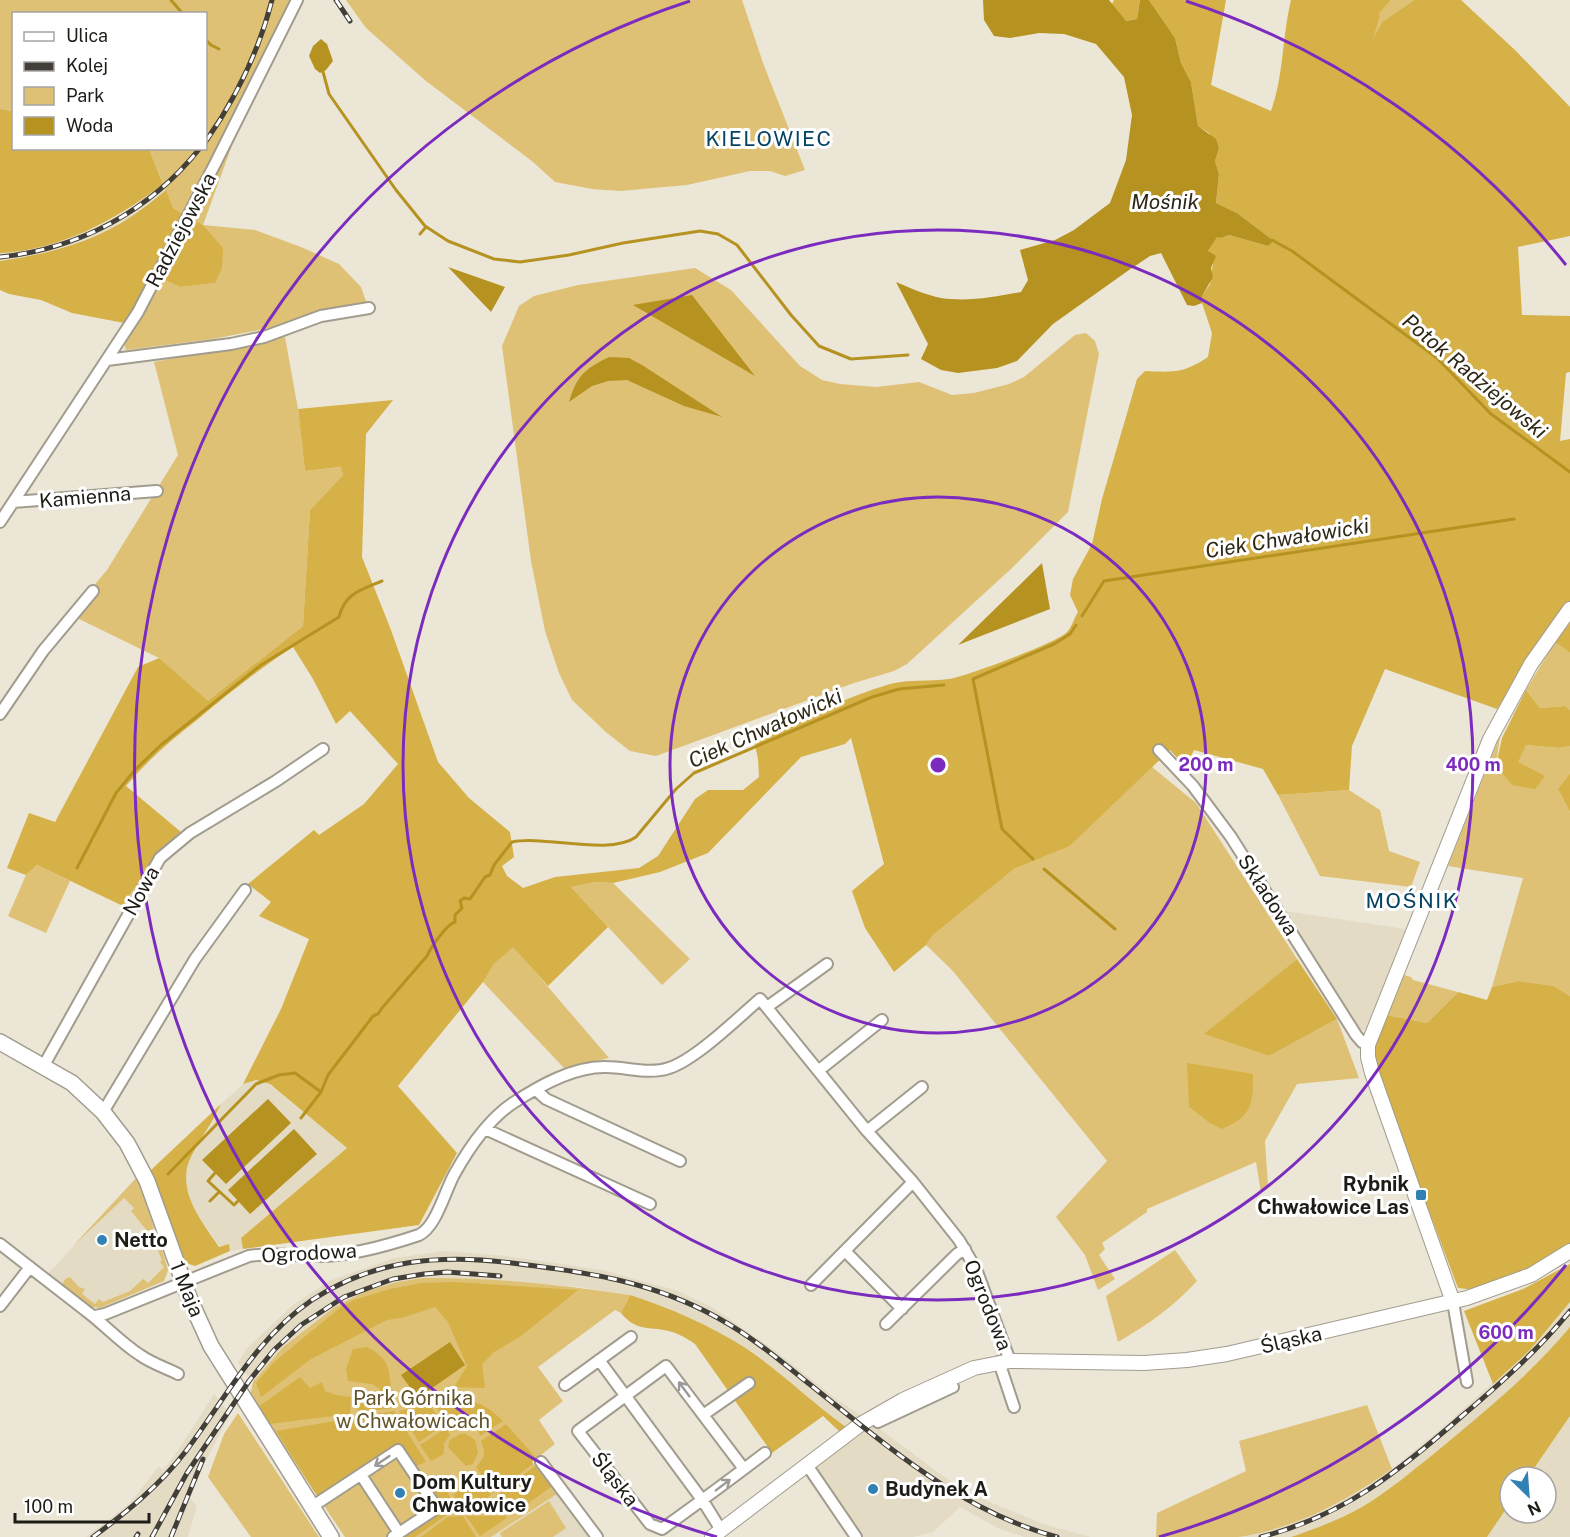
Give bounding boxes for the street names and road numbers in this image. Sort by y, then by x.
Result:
street label: Radziejowska [141,169,221,291]
street label: Kamienna [38,481,132,513]
street label: Składowa [1233,850,1303,940]
street label: Nowa [118,862,164,920]
street label: Ogrodowa [261,1239,357,1267]
street label: Ogrodowa [959,1256,1017,1354]
street label: 1 Maja [165,1258,209,1320]
street label: Śląska [1258,1320,1324,1359]
street label: Śląska [586,1446,644,1511]

